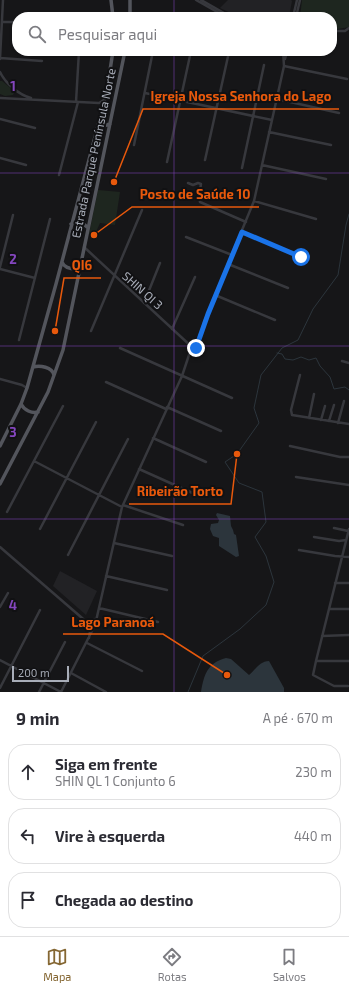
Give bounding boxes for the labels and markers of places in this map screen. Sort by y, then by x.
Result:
callout: Igreja Nossa Senhora do Lago [143,84,339,109]
callout: Posto de Saúde 10 [132,182,259,207]
callout: QI6 [64,253,101,278]
callout: Ribeirão Torto [129,479,231,504]
callout: Lago Paranoá [63,609,163,634]

